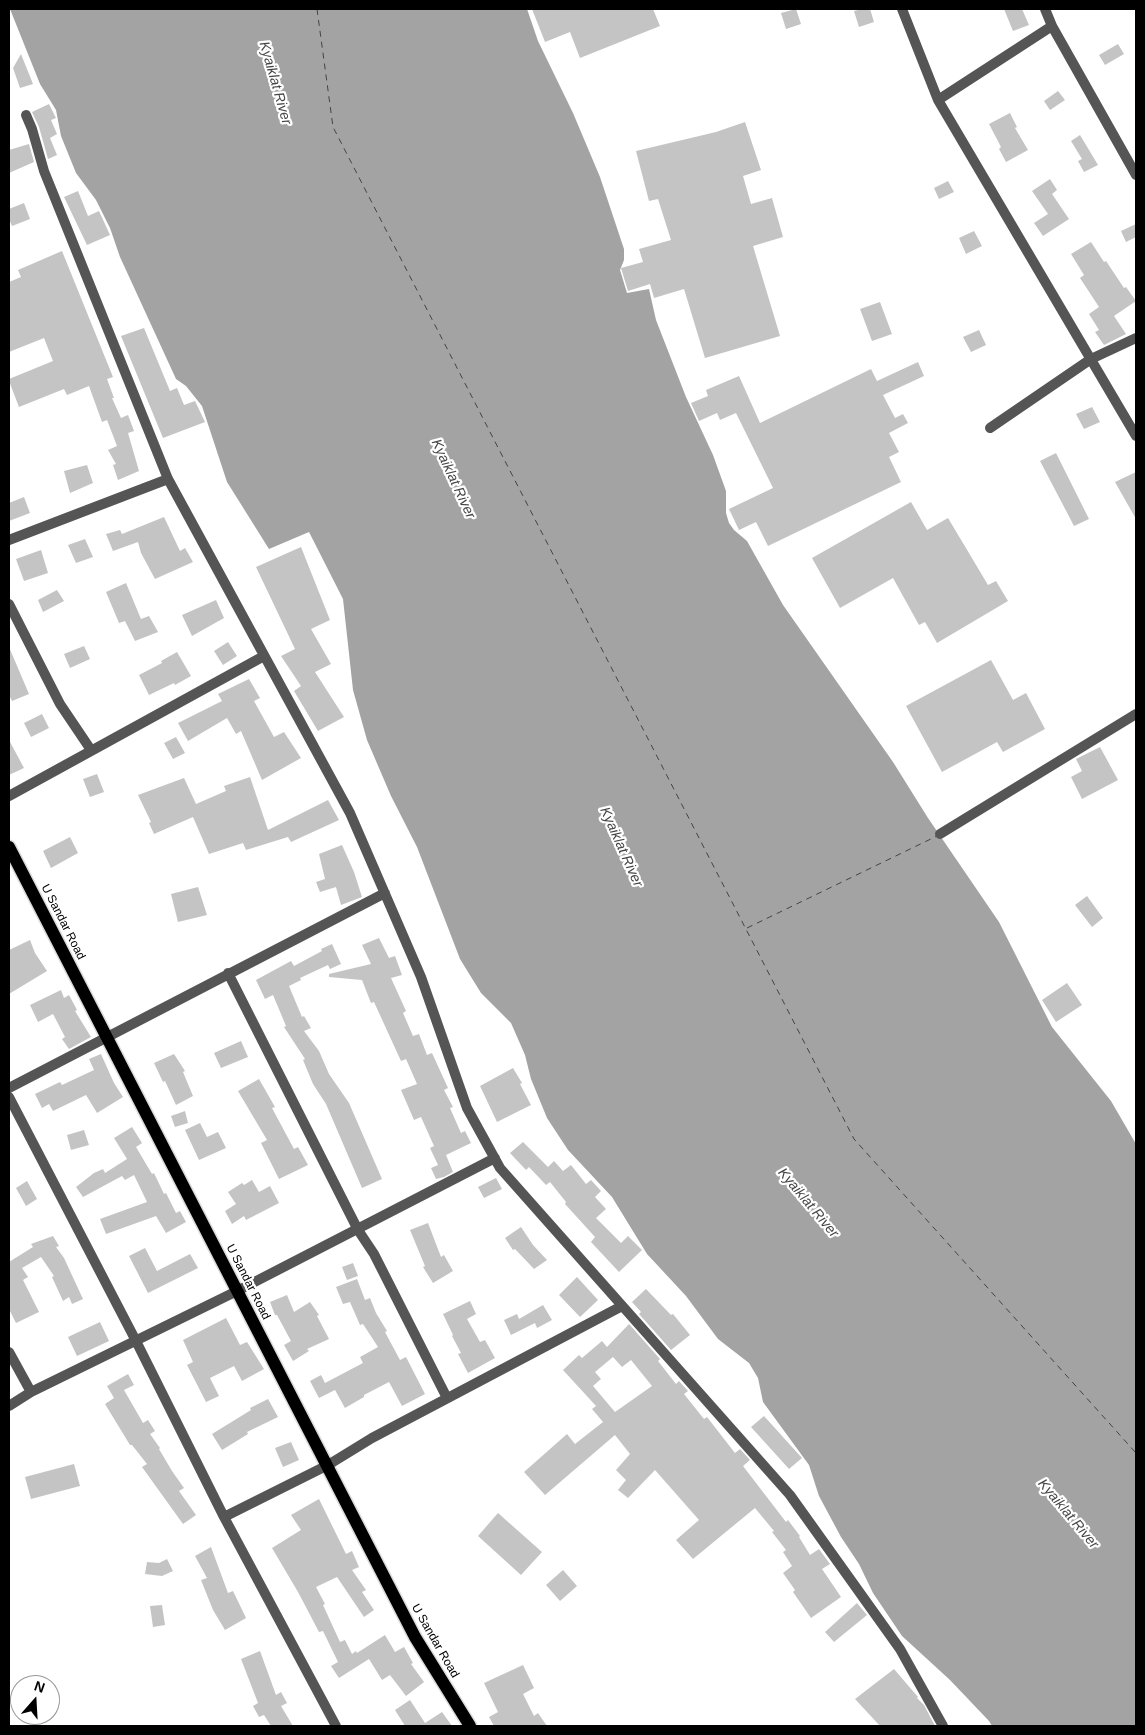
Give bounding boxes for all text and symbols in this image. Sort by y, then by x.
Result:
water label: Kyaiklat River [255,40,295,126]
water label: Kyaiklat River [427,437,479,521]
water label: Kyaiklat River [596,804,646,890]
street label: U Sandar Road [38,882,88,962]
water label: Kyaiklat River [774,1165,842,1241]
street label: U Sandar Road [223,1242,273,1322]
water label: Kyaiklat River [1034,1476,1102,1552]
street label: U Sandar Road [408,1602,462,1680]
north arrow [10,1675,60,1725]
text: N [32,1678,47,1696]

